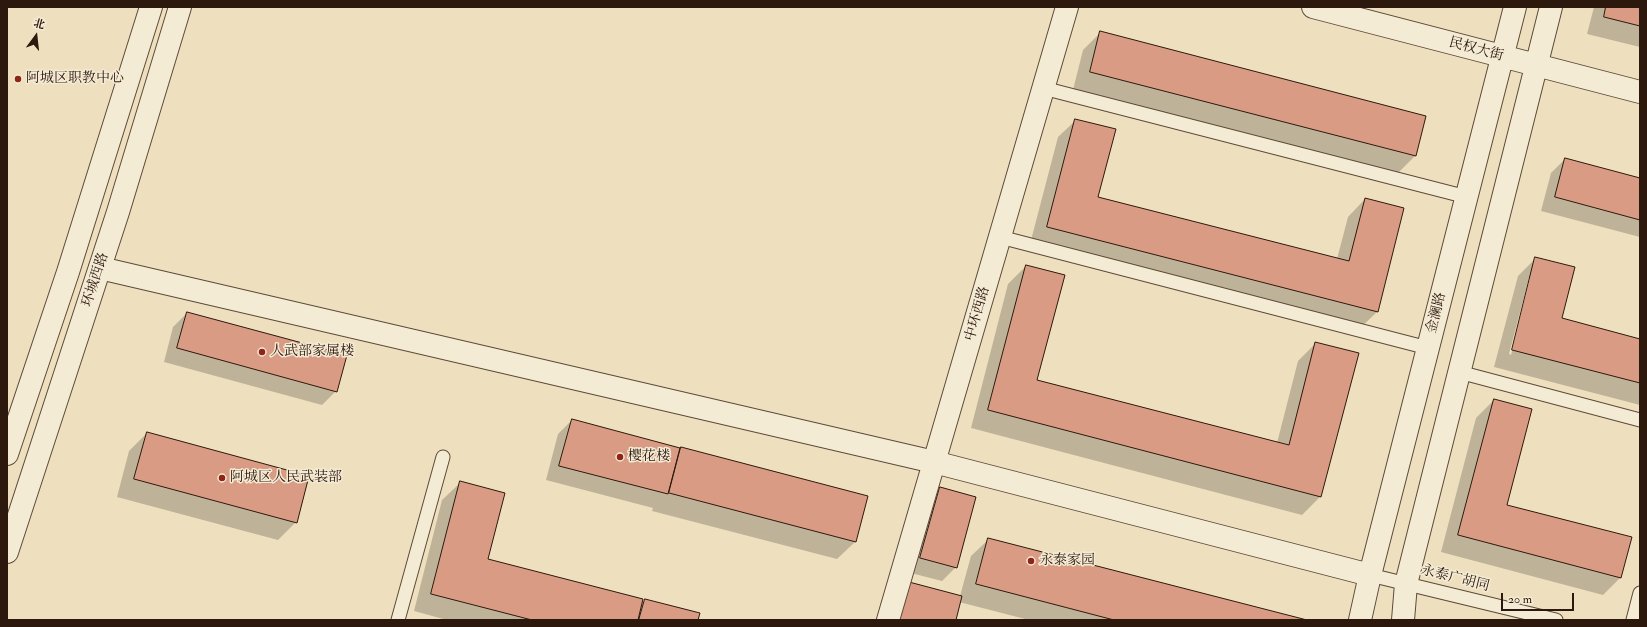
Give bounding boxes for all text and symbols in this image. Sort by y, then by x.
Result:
north arrow [16,16,56,56]
text: 北 [32,16,46,32]
street label: 民权大街 [1447,35,1505,65]
place label: 阿城区职教中心 [26,71,124,87]
marker: 阿城区职教中心 [13,74,23,84]
street label: 环城西路 [79,251,113,309]
street label: 中环西路 [962,285,994,343]
street label: 金澜路 [1424,291,1450,335]
place label: 人武部家属楼 [270,344,354,360]
marker: 人武部家属楼 [257,347,267,357]
place label: 樱花楼 [628,449,670,465]
marker: 樱花楼 [615,452,625,462]
place label: 阿城区人民武装部 [230,470,342,486]
marker: 阿城区人民武装部 [217,473,227,483]
place label: 永泰家园 [1039,553,1095,569]
marker: 永泰家园 [1026,556,1036,566]
street label: 永泰广胡同 [1419,562,1491,596]
scale bar [1503,585,1576,611]
text: 20 m [1508,592,1532,607]

